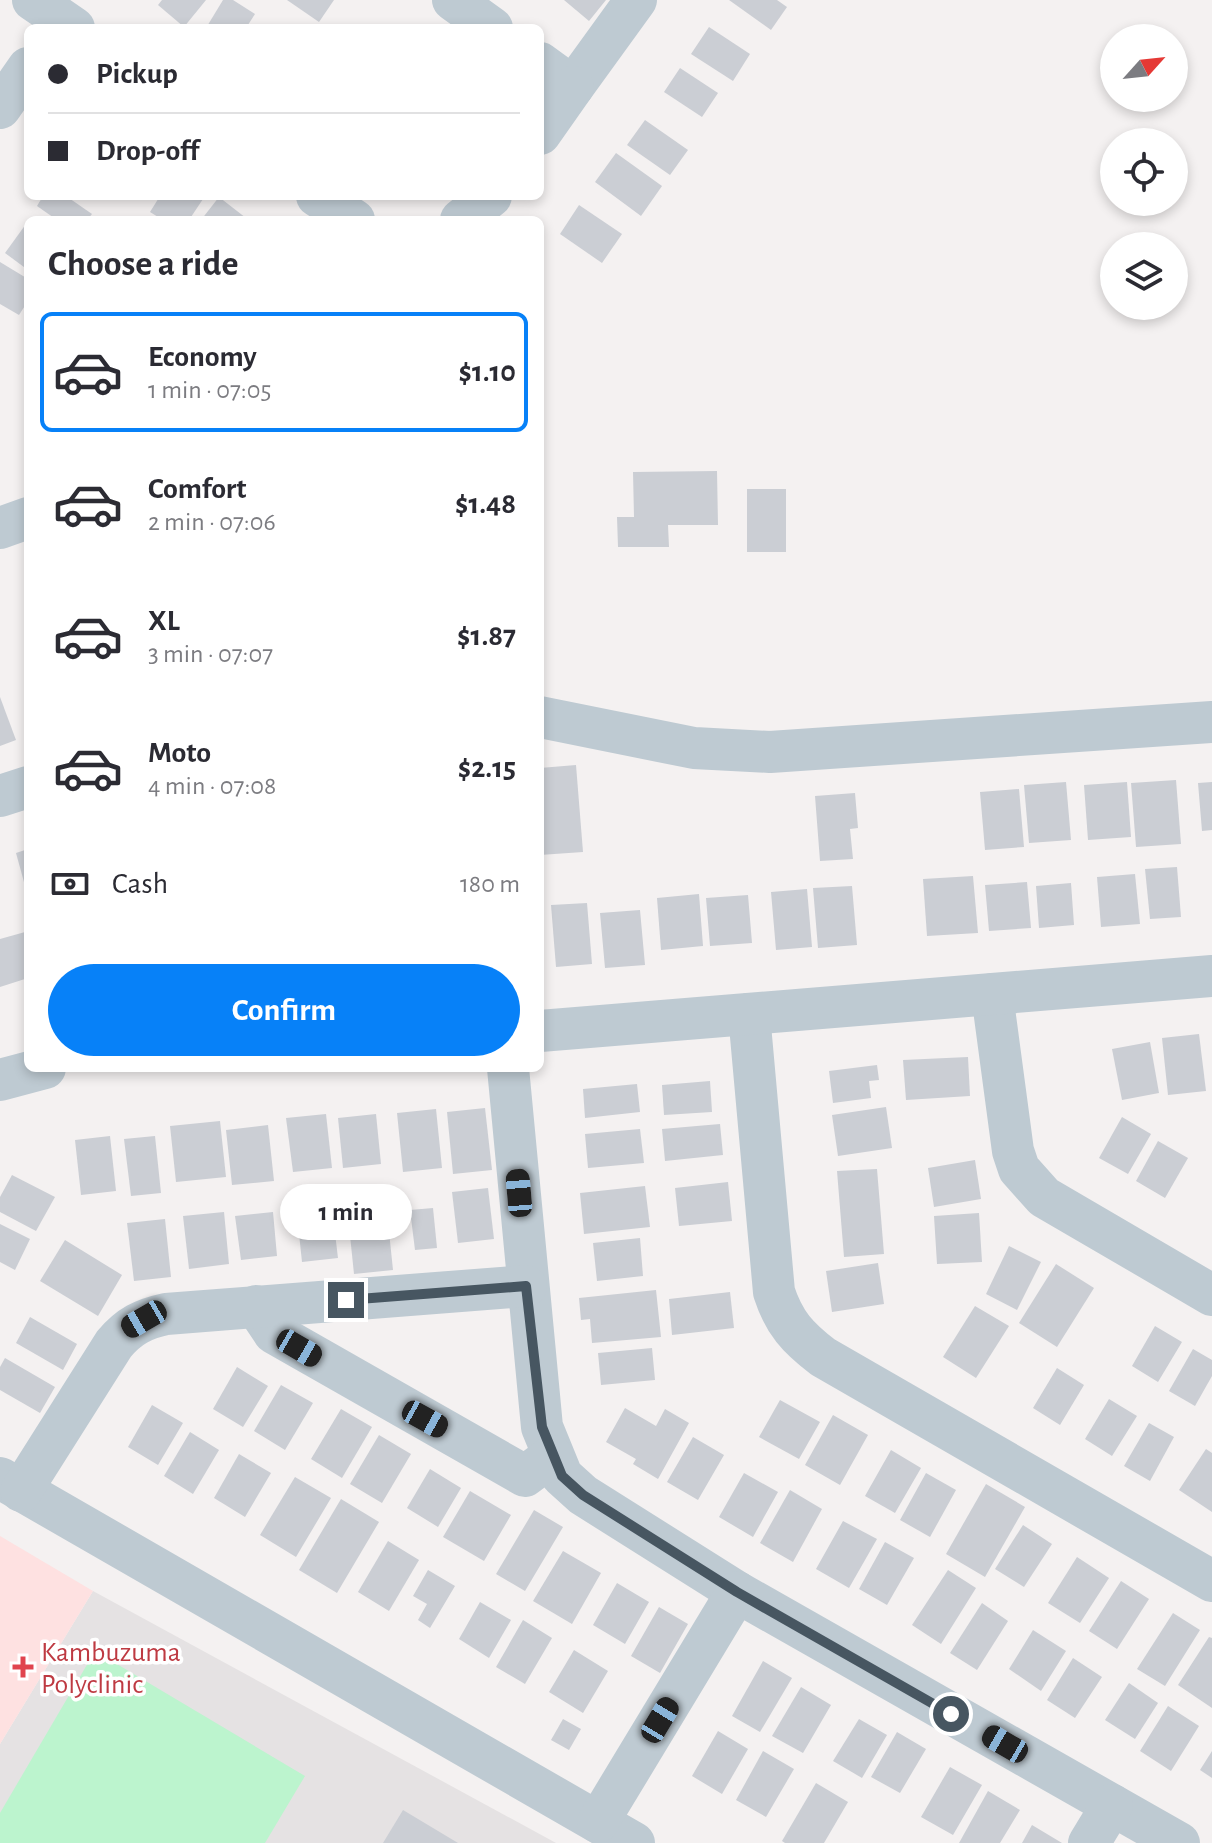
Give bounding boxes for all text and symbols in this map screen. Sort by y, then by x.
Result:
north arrow [1100,24,1188,112]
map controls [1100,24,1188,320]
text: Pickup [96,59,178,89]
button: locate [1100,128,1188,216]
text: Drop-off [96,136,199,166]
button: layers [1100,232,1188,320]
text: Choose a ride [48,246,238,282]
icon: car [52,336,124,408]
text: Economy [148,342,257,372]
text: $1.10 [458,357,516,387]
text: 1 min · 07:05 [148,377,271,403]
icon: car [52,468,124,540]
text: Comfort [148,474,247,504]
text: $1.48 [455,489,516,519]
text: 2 min · 07:06 [148,509,276,535]
icon: car [52,600,124,672]
text: XL [148,606,180,636]
text: $1.87 [457,621,516,651]
text: 3 min · 07:07 [148,641,273,667]
icon: car [52,732,124,804]
text: Moto [148,738,211,768]
text: $2.15 [458,753,516,783]
text: 4 min · 07:08 [148,773,276,799]
icon: cash [48,862,92,906]
text: Cash [112,869,168,899]
text: 180 m [460,871,520,897]
button: Confirm [48,964,520,1056]
car [505,1168,533,1218]
callout: 1 min [280,1184,412,1240]
text: 1 min [319,1199,373,1225]
route end [328,1282,364,1318]
car [117,1297,171,1341]
car [272,1326,326,1370]
car [398,1397,452,1441]
place label: Kambuzuma Polyclinic [41,1639,181,1699]
marker: Kambuzuma Polyclinic [12,1656,34,1678]
car [637,1693,683,1747]
route start [933,1696,969,1732]
car [978,1722,1032,1766]

